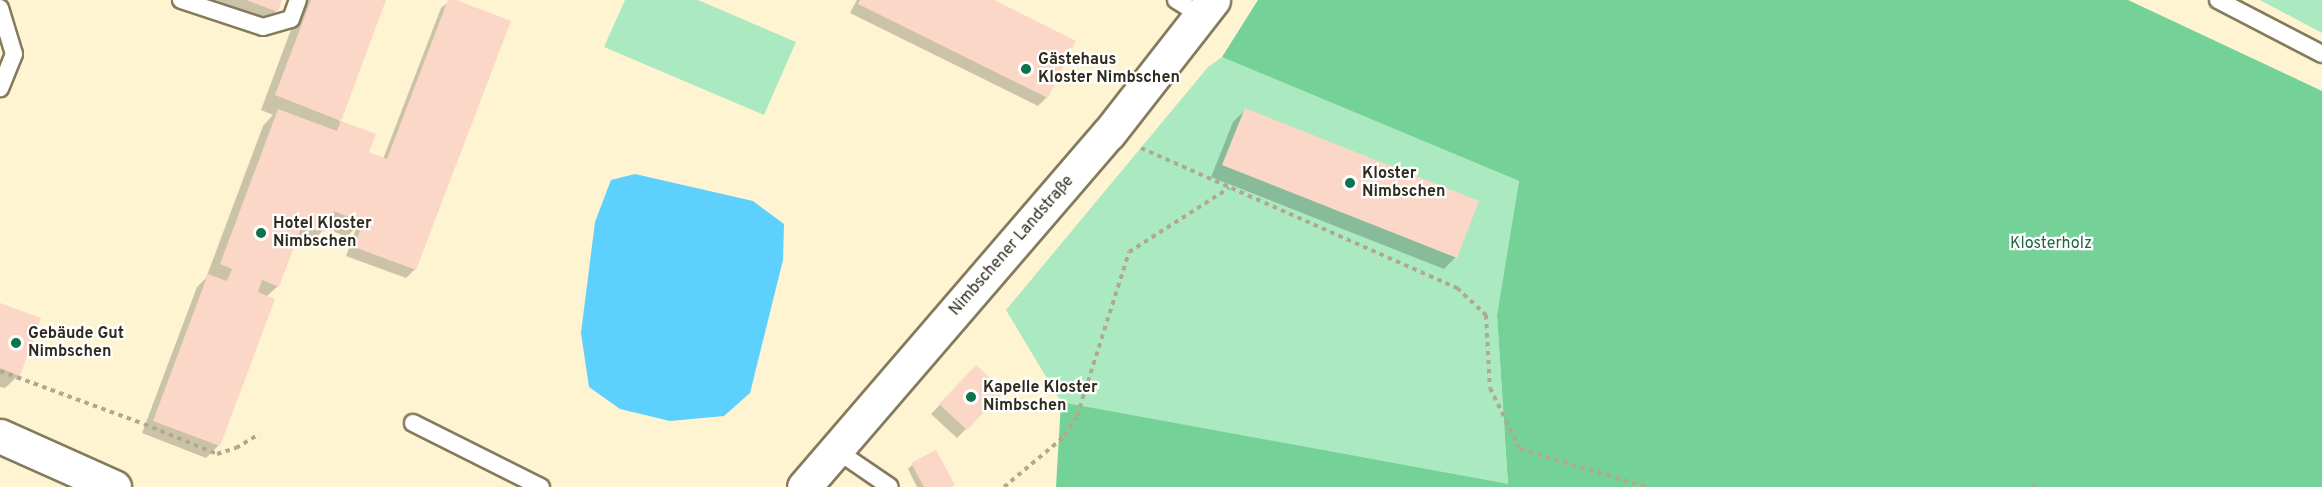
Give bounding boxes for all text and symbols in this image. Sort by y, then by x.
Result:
place label: Gästehaus Kloster Nimbschen [1038,50,1180,88]
marker: Gästehaus Kloster Nimbschen [1019,62,1033,76]
place label: Kloster Nimbschen [1362,164,1445,202]
street label: Nimbschener Landstraße [946,172,1078,320]
marker: Kloster Nimbschen [1343,176,1357,190]
place label: Hotel Kloster Nimbschen [273,214,372,252]
marker: Hotel Kloster Nimbschen [254,226,268,240]
park label: Klosterholz [2010,234,2092,254]
place label: Gebäude Gut Nimbschen [28,324,124,362]
marker: Gebäude Gut Nimbschen [9,336,23,350]
place label: Kapelle Kloster Nimbschen [983,378,1098,416]
marker: Kapelle Kloster Nimbschen [964,390,978,404]

